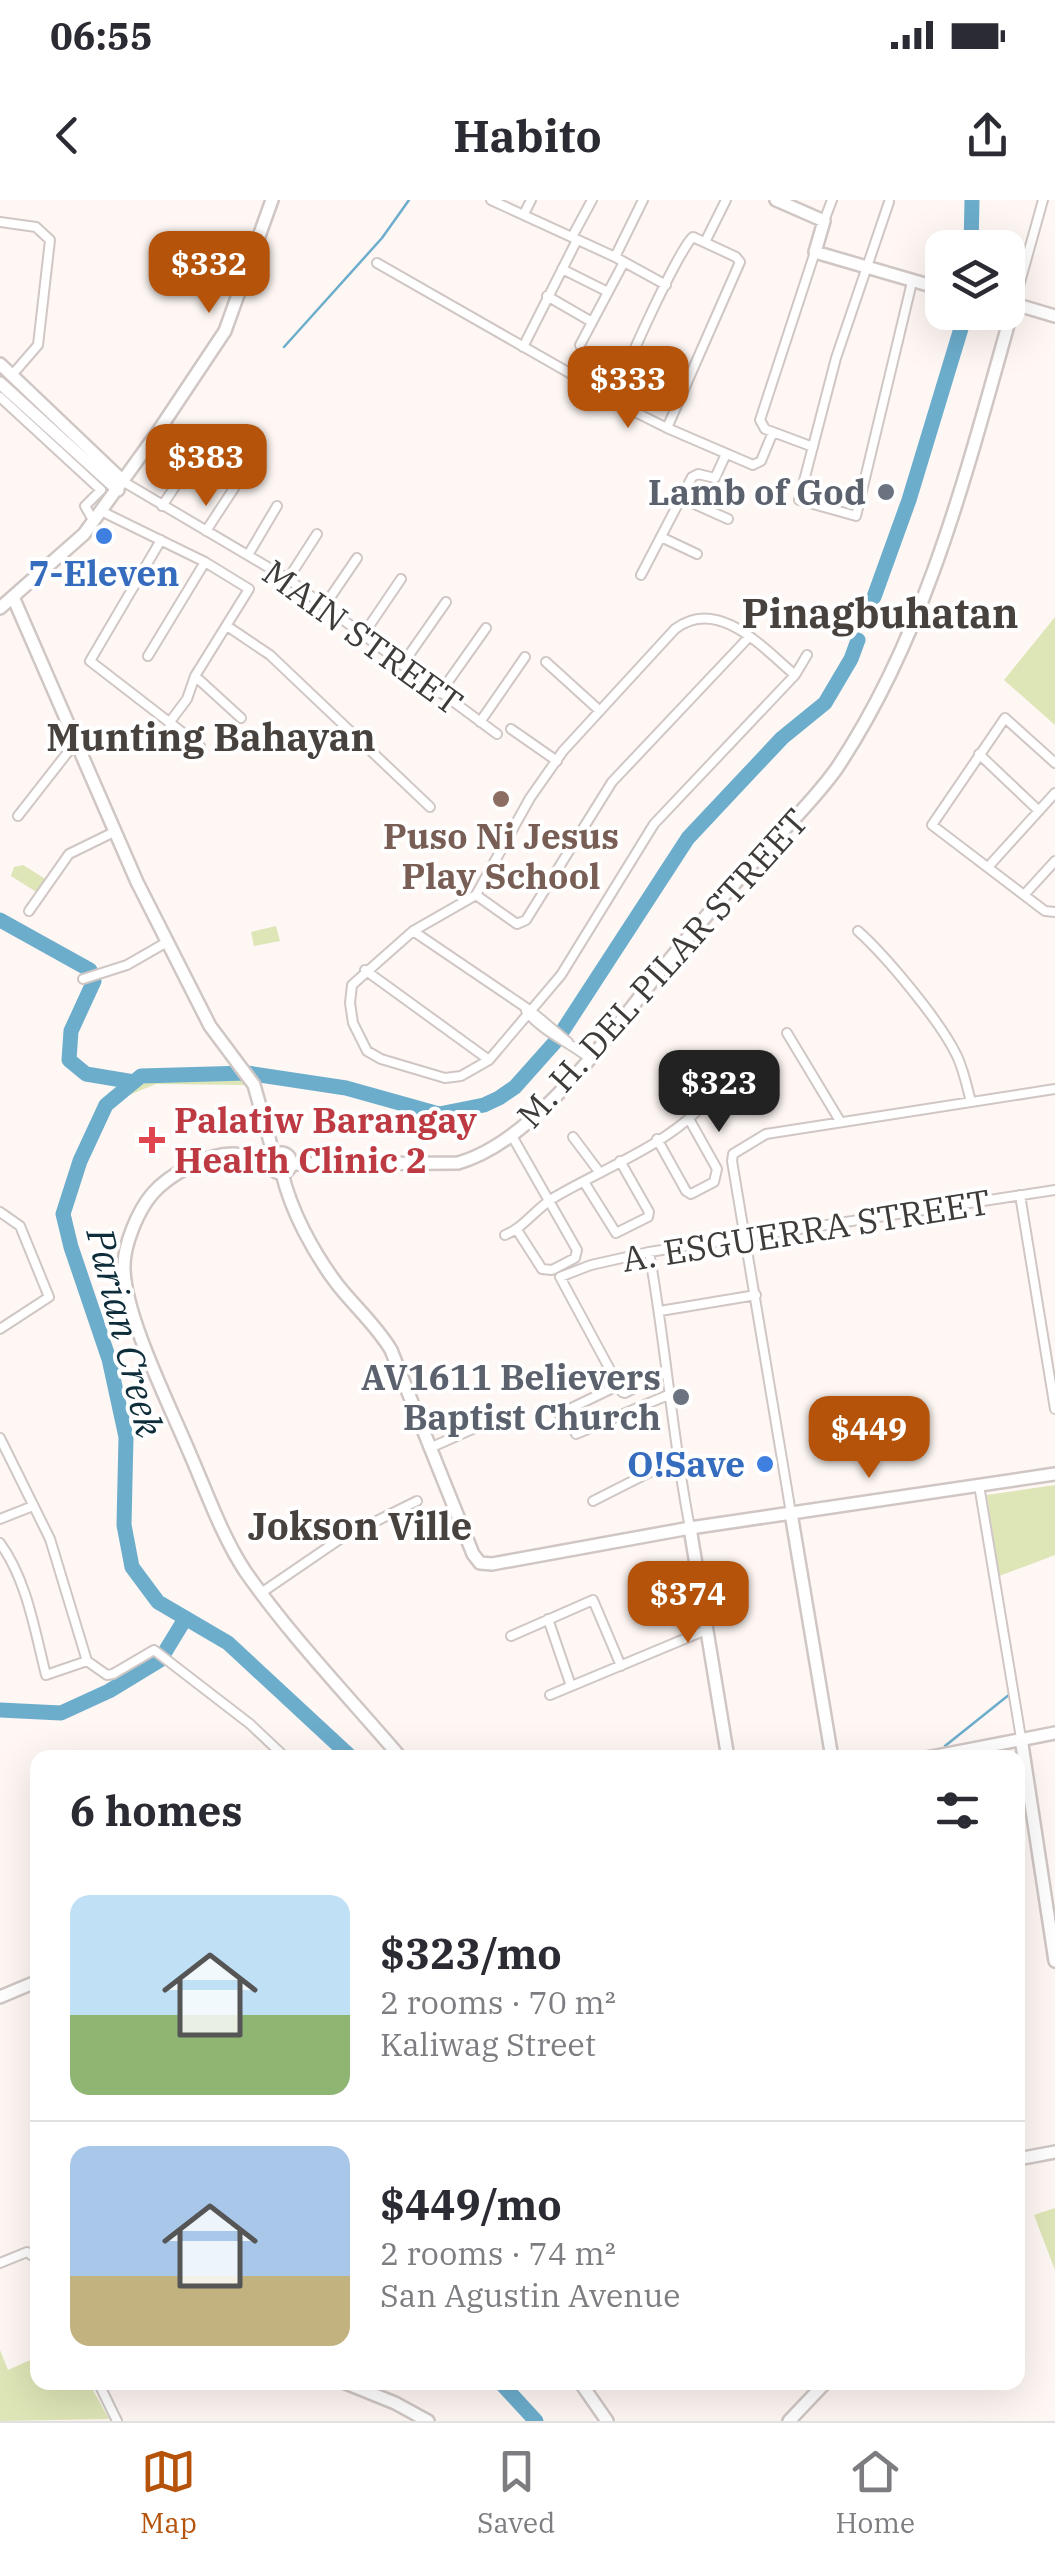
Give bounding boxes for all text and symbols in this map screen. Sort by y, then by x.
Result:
text: 06:55 [50,11,153,60]
text: Habito [453,106,602,164]
icon: back [40,108,95,163]
icon: share [960,108,1015,163]
map controls [925,230,1025,330]
button: layers [925,230,1025,330]
pin: $332 [150,231,268,316]
text: $332 [171,242,247,284]
pin: $333 [569,346,687,431]
text: $333 [590,357,666,399]
pin: $383 [147,424,265,509]
text: $383 [168,435,244,477]
place label: Lamb of God [648,469,866,515]
marker: Lamb of God [875,481,897,503]
marker: 7-Eleven [93,525,115,547]
street label: MAIN STREET [254,549,472,725]
place label: 7-Eleven [28,550,180,596]
district label: Pinagbuhatan [742,587,1019,639]
district label: Munting Bahayan [46,712,376,761]
marker: Puso Ni Jesus Play School [490,788,512,810]
street label: M. H. DEL PILAR STREET [506,799,818,1137]
place label: Puso Ni Jesus Play School [383,813,619,899]
pin: $323 [660,1050,778,1135]
text: $323 [681,1061,757,1103]
place label: Palatiw Barangay Health Clinic 2 [174,1097,477,1183]
marker: Palatiw Barangay Health Clinic 2 [139,1127,165,1153]
street label: A. ESGUERRA STREET [619,1178,993,1282]
water label: Parian Creek [76,1222,176,1442]
place label: AV1611 Believers Baptist Church [361,1354,661,1440]
marker: AV1611 Believers Baptist Church [670,1386,692,1408]
pin: $449 [810,1396,928,1481]
text: $449 [831,1407,907,1449]
place label: O!Save [627,1441,745,1487]
marker: O!Save [754,1453,776,1475]
district label: Jokson Ville [248,1501,472,1550]
pin: $374 [629,1561,747,1646]
text: $374 [650,1572,726,1614]
text: 6 homes [70,1783,243,1838]
icon: filters [930,1783,985,1838]
text: $323/mo [380,1926,562,1981]
icon: home [150,1935,270,2055]
text: 2 rooms · 70 m² [380,1981,616,2023]
text: Kaliwag Street [380,2023,596,2065]
text: $449/mo [380,2177,562,2232]
icon: home [150,2186,270,2306]
text: 2 rooms · 74 m² [380,2232,616,2274]
text: San Agustin Avenue [380,2274,680,2316]
tab: Map [140,2444,197,2541]
tab: Saved [477,2444,555,2541]
tab: Home [835,2444,915,2541]

